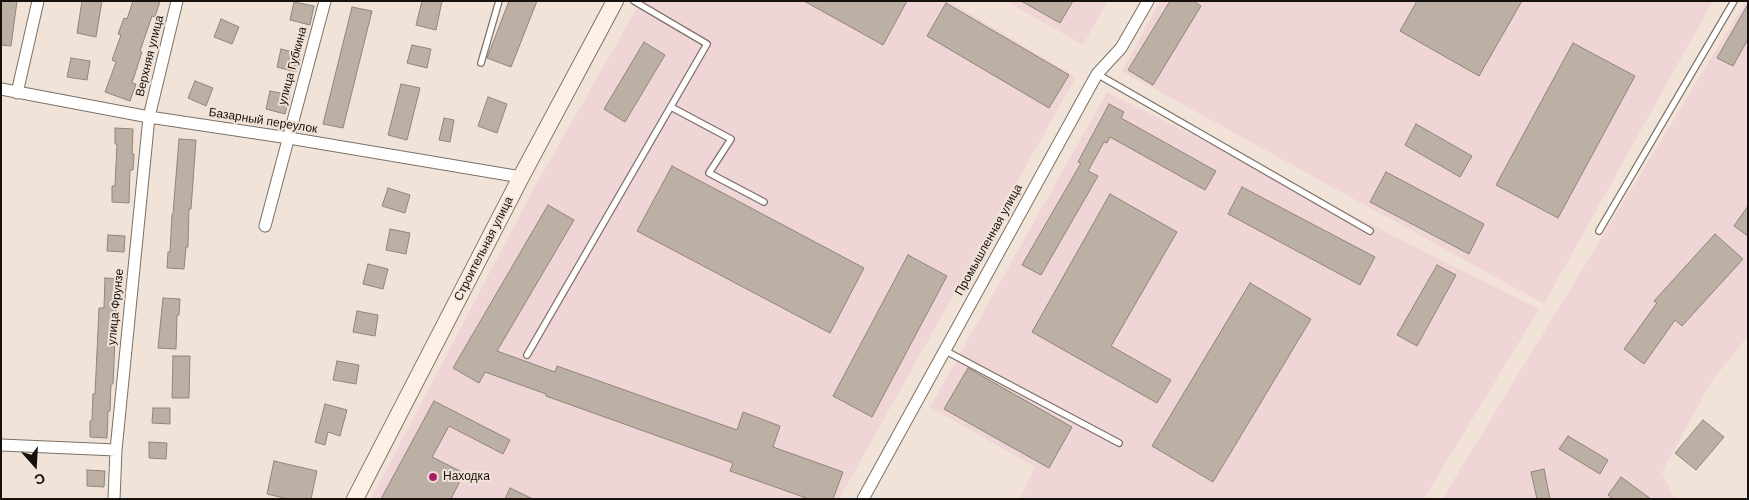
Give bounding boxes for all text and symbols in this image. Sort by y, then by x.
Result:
street label: Верхняя улица [133,14,167,98]
street label: улица Губкина [276,25,310,107]
street label: Базарный переулок [208,105,318,137]
street label: Промышленная улица [952,182,1026,298]
street label: Строительная улица [451,194,517,304]
street label: улица Фрунзе [105,268,127,346]
north arrow [10,440,60,490]
text: С [32,470,47,488]
place label: Находка [443,470,490,484]
marker: Находка [427,471,439,483]

